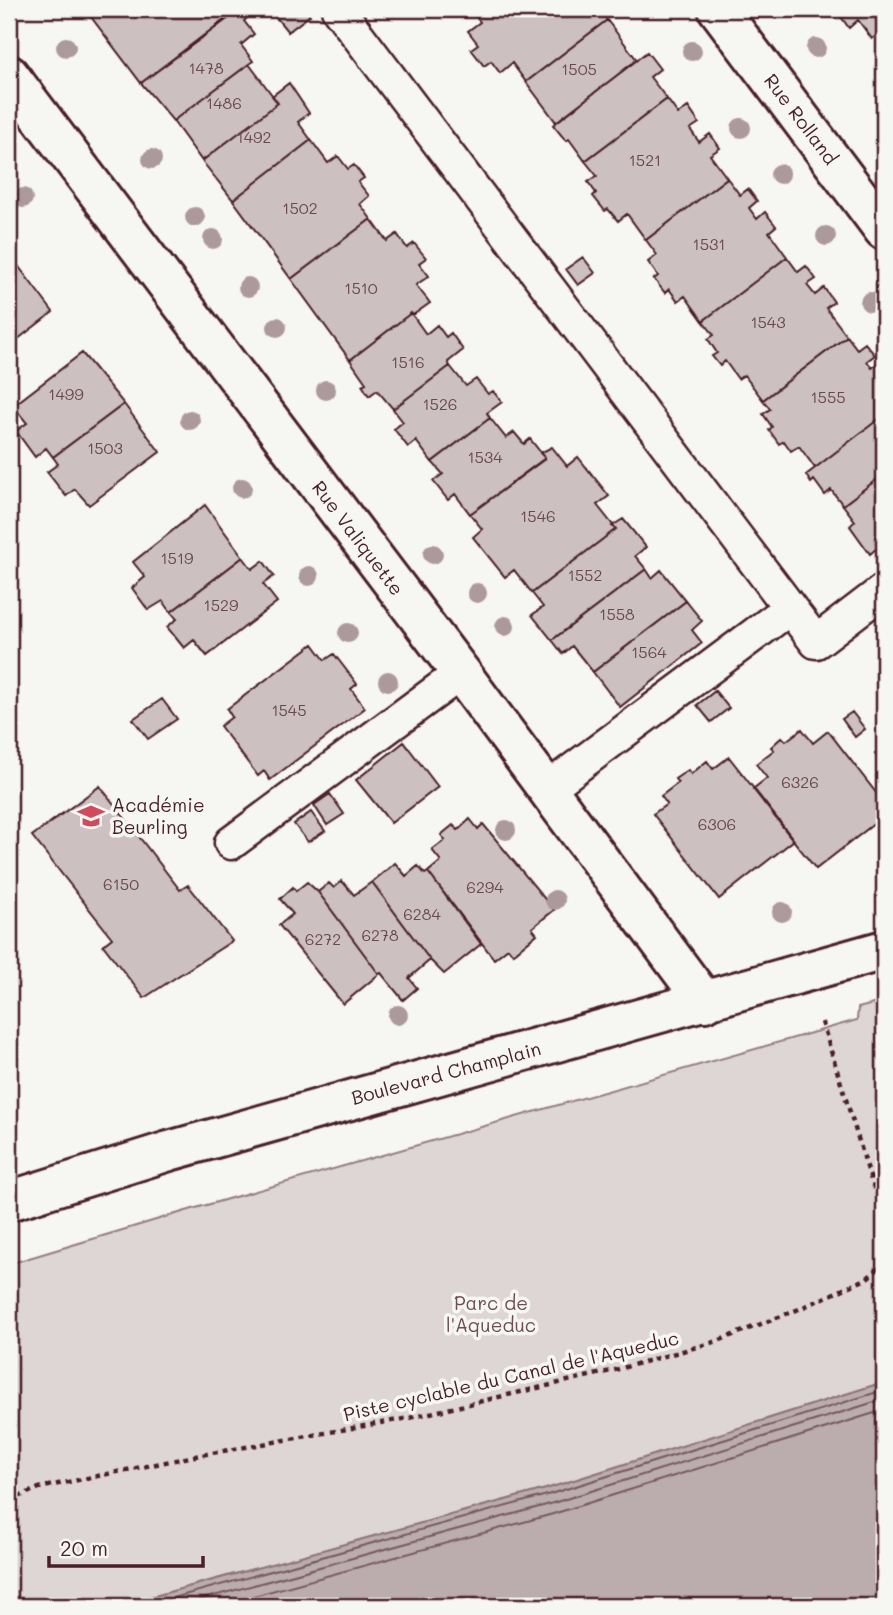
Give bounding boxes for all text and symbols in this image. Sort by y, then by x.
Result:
house number: 1478 [188,57,224,78]
house number: 1505 [561,58,597,79]
street label: Rue Rolland [759,68,844,169]
house number: 1486 [206,92,242,113]
house number: 1492 [237,126,271,147]
house number: 1521 [629,149,661,170]
house number: 1502 [282,197,318,218]
house number: 1531 [692,233,726,254]
house number: 1510 [344,277,378,298]
house number: 1543 [750,311,786,332]
house number: 1516 [391,351,425,372]
house number: 1499 [48,383,84,404]
house number: 1555 [810,386,846,407]
house number: 1526 [422,393,458,414]
house number: 1503 [87,437,123,458]
house number: 1534 [467,446,503,467]
street label: Rue Valiquette [307,475,410,600]
house number: 1546 [520,505,556,526]
house number: 1519 [160,547,194,568]
house number: 1552 [568,564,602,585]
house number: 1529 [204,594,238,615]
house number: 1558 [599,603,635,624]
house number: 1564 [631,641,667,662]
house number: 1545 [271,699,307,720]
house number: 6326 [781,771,819,792]
place label: Académie Beurling [112,792,205,839]
school or university icon: Académie Beurling [76,801,106,831]
house number: 6306 [698,813,736,834]
house number: 6150 [103,873,139,894]
house number: 6294 [466,876,504,897]
house number: 6284 [403,903,441,924]
house number: 6278 [361,924,399,945]
house number: 6272 [305,928,341,949]
street label: Boulevard Champlain [348,1035,544,1110]
park label: Parc de l'Aqueduc [446,1290,536,1337]
street label: Piste cyclable du Canal de l'Aqueduc [341,1325,681,1426]
scale bar [49,1524,203,1568]
text: 20 m [60,1534,108,1561]

